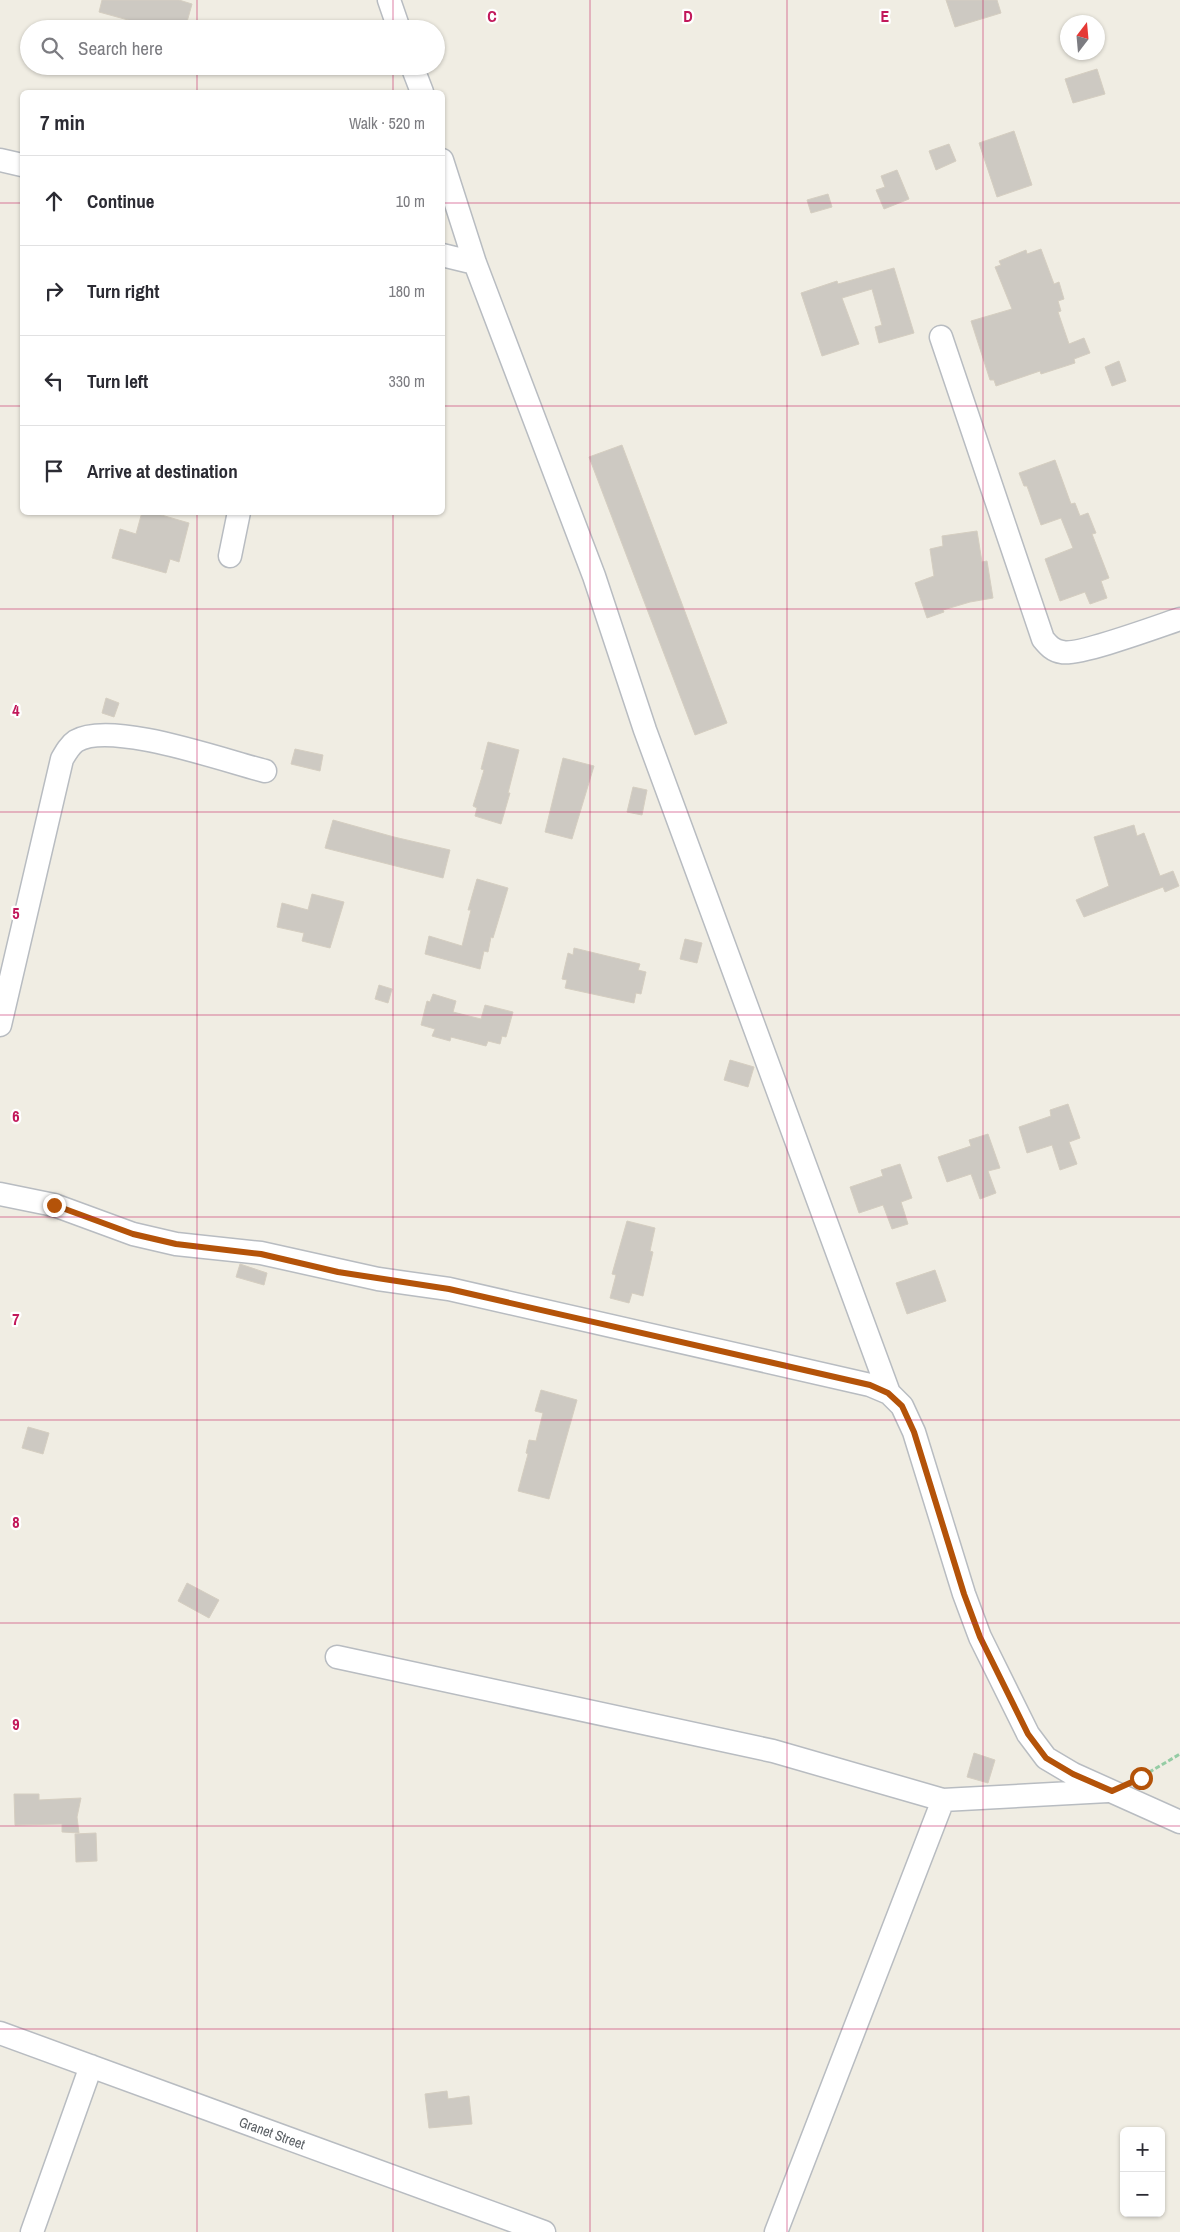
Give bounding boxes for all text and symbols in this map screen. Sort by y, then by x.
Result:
text: C [487,5,497,27]
text: D [683,5,693,27]
text: E [881,5,890,27]
north arrow [1060,15,1105,60]
search box [20,20,445,75]
icon: search [38,34,66,62]
text: Search here [78,35,163,61]
text: 7 min [40,108,85,137]
text: Walk · 520 m [349,112,425,134]
icon: ahead [40,187,68,215]
text: Continue [87,188,155,214]
text: 10 m [396,190,425,212]
icon: right [40,277,68,305]
text: Turn right [87,278,159,304]
text: 180 m [389,280,425,302]
icon: left [40,367,68,395]
text: Turn left [87,368,148,394]
text: 330 m [389,370,425,392]
icon: arrive [40,457,68,485]
text: Arrive at destination [87,458,238,484]
text: 4 [12,699,20,721]
text: 5 [12,902,20,924]
text: 6 [12,1105,20,1127]
route end [43,1194,66,1217]
text: 7 [12,1308,20,1330]
text: 8 [12,1511,20,1533]
text: 9 [12,1713,20,1735]
route start [1130,1767,1153,1790]
street label: Granet Street [237,2113,307,2153]
map controls [1120,2127,1165,2217]
button: + [1120,2127,1165,2172]
button: − [1120,2172,1165,2217]

